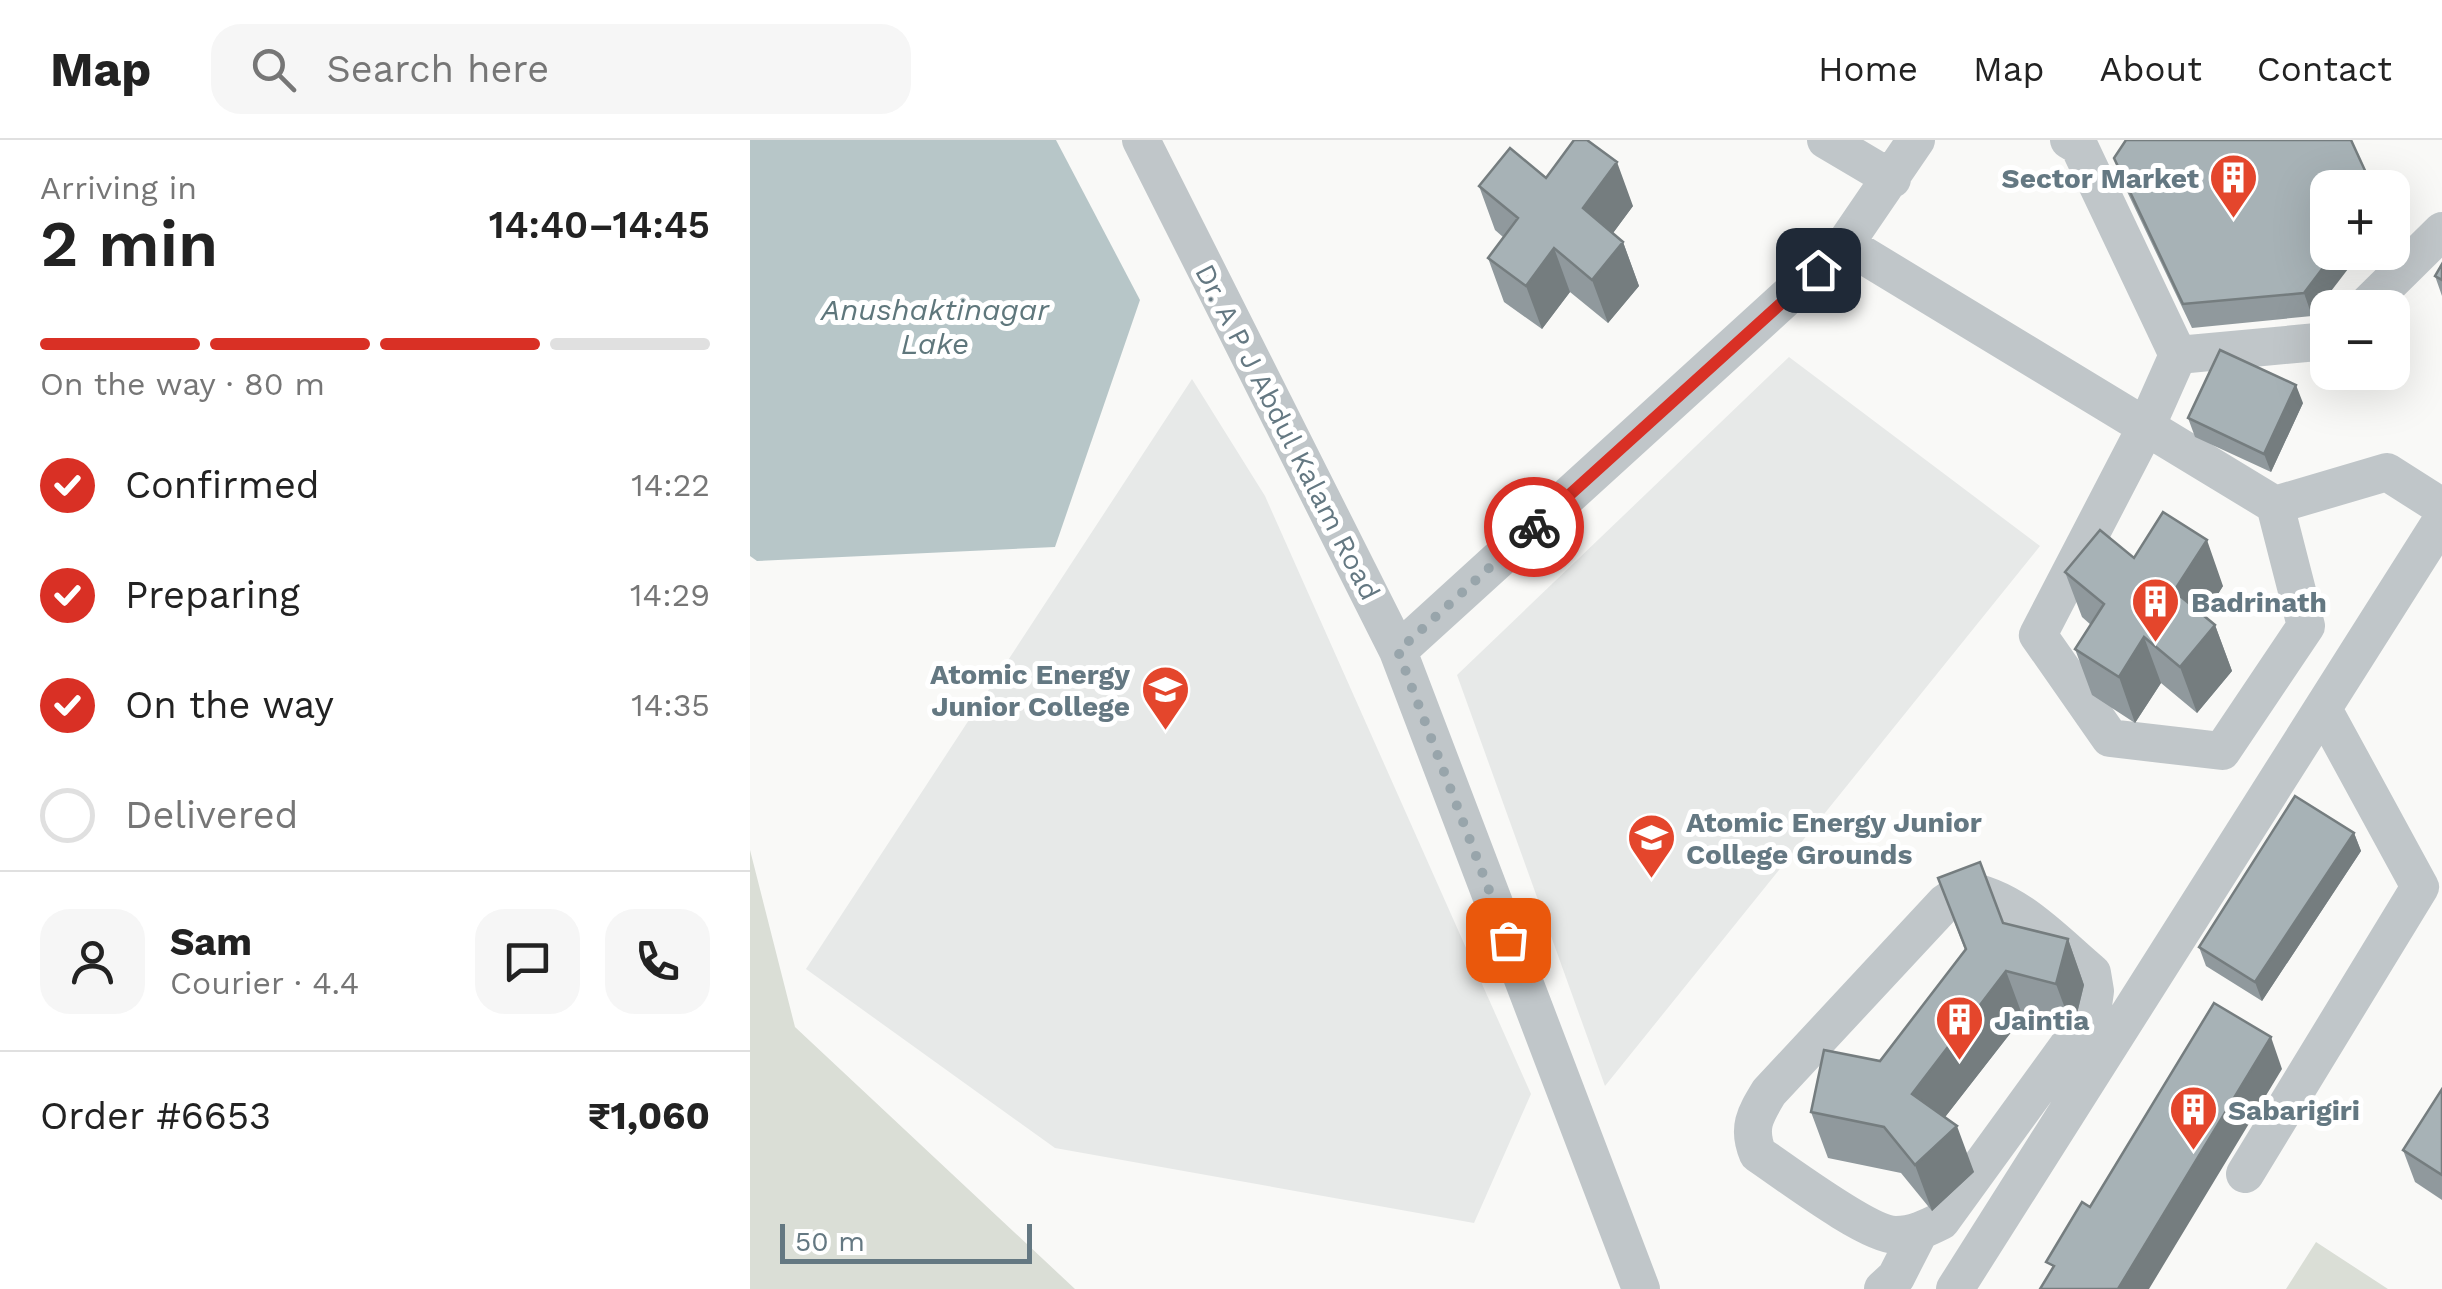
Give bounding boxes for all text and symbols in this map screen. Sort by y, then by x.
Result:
search box [211,24,911,114]
text: Map [50,41,151,98]
icon: search [246,42,301,97]
text: Search here [326,47,549,91]
text: Home [1818,48,1918,90]
text: Map [1973,48,2045,90]
text: About [2100,48,2202,90]
text: Contact [2257,48,2392,90]
building icon: Sector Market [2208,152,2260,220]
place label: Sector Market [2002,162,2199,195]
text: Arriving in [40,169,197,207]
map controls [2310,170,2410,390]
button: + [2310,170,2410,270]
text: 14:40–14:45 [489,203,710,247]
text: 2 min [40,206,218,282]
pin [1776,228,1861,313]
icon: home [1791,243,1846,298]
street label: Dr. A P J Abdul Kalam Road [1188,259,1387,606]
button: − [2310,290,2410,390]
water label: Anushaktinagar Lake [819,292,1050,361]
text: On the way · 80 m [40,365,325,403]
icon: check [40,458,95,513]
text: Confirmed [125,463,320,507]
text: 14:22 [631,466,710,504]
courier [1484,477,1584,577]
icon: bike [1507,500,1562,555]
icon: check [40,568,95,623]
text: Preparing [125,573,300,617]
text: 14:29 [630,576,710,614]
building icon: Badrinath [2130,576,2182,644]
place label: Badrinath [2191,586,2327,619]
place label: Atomic Energy Junior College [930,658,1130,723]
school or university icon: Atomic Energy Junior College [1139,664,1191,732]
icon: check [40,678,95,733]
text: On the way [125,683,334,727]
text: 14:35 [631,686,710,724]
text: Delivered [125,793,298,837]
place label: Atomic Energy Junior College Grounds [1686,806,1982,871]
school or university icon: Atomic Energy Junior College Grounds [1625,812,1677,880]
pin [1466,898,1551,983]
button: person [40,909,145,1014]
button: chat [475,909,580,1014]
button: phone [605,909,710,1014]
icon: bag [1481,913,1536,968]
text: Sam [170,920,252,964]
text: Courier · 4.4 [170,964,359,1002]
building icon: Jaintia [1933,994,1985,1062]
place label: Jaintia [1994,1004,2090,1037]
building icon: Sabarigiri [2167,1084,2219,1152]
text: Order #6653 [40,1094,271,1138]
text: ₹1,060 [588,1094,710,1138]
place label: Sabarigiri [2228,1094,2360,1127]
scale bar [780,1219,1032,1264]
text: 50 m [795,1225,865,1258]

